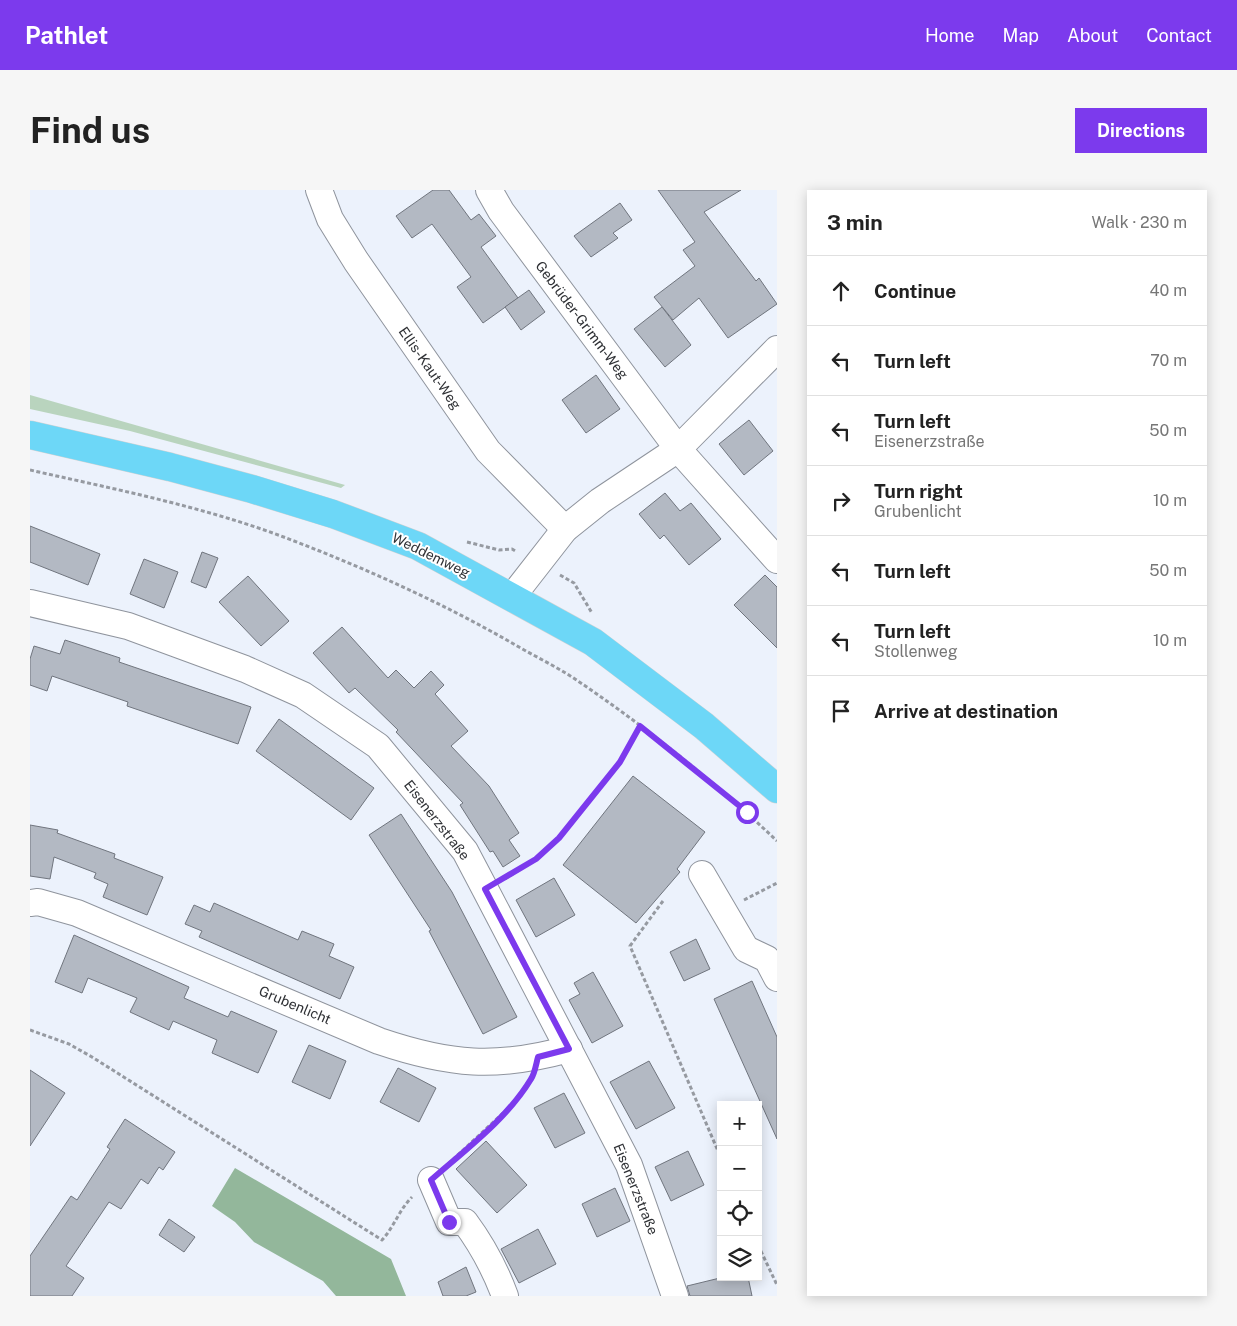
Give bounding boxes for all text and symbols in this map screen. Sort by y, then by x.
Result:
text: Pathlet [25,21,108,49]
text: Home [925,25,975,46]
text: Map [1003,25,1039,46]
text: About [1067,25,1118,46]
text: Contact [1146,25,1212,46]
button: Directions [1075,108,1207,153]
text: Find us [30,110,150,151]
text: 3 min [827,210,883,235]
text: Walk · 230 m [1091,213,1187,232]
street label: Gebrüder-Grimm-Weg [532,258,632,382]
icon: ahead [827,277,855,305]
text: Continue [874,280,956,302]
text: 40 m [1149,281,1187,300]
street label: Ellis-Kaut-Weg [396,324,465,413]
icon: left [827,347,855,375]
text: Turn left [874,350,951,372]
text: 70 m [1150,351,1187,370]
text: Turn left [874,410,951,432]
icon: left [827,417,855,445]
text: 50 m [1149,421,1187,440]
text: Eisenerzstraße [874,432,985,451]
text: Turn right [874,480,963,502]
icon: right [827,487,855,515]
text: 10 m [1153,491,1187,510]
text: Grubenlicht [874,502,962,521]
street label: Weddemweg [390,529,473,581]
icon: left [827,557,855,585]
text: Turn left [874,560,951,582]
text: 50 m [1149,561,1187,580]
text: Turn left [874,620,951,642]
icon: left [827,627,855,655]
text: 10 m [1153,631,1187,650]
text: Stollenweg [874,642,958,661]
icon: arrive [827,697,855,725]
text: Arrive at destination [874,700,1058,722]
street label: Eisenerzstraße [401,777,473,863]
route start [736,801,759,824]
street label: Grubenlicht [257,983,333,1027]
map controls [717,1101,762,1281]
button: + [717,1101,762,1146]
street label: Eisenerzstraße [610,1141,662,1237]
button: − [717,1146,762,1191]
button: locate [717,1191,762,1236]
route end [438,1211,461,1234]
button: layers [717,1236,762,1281]

